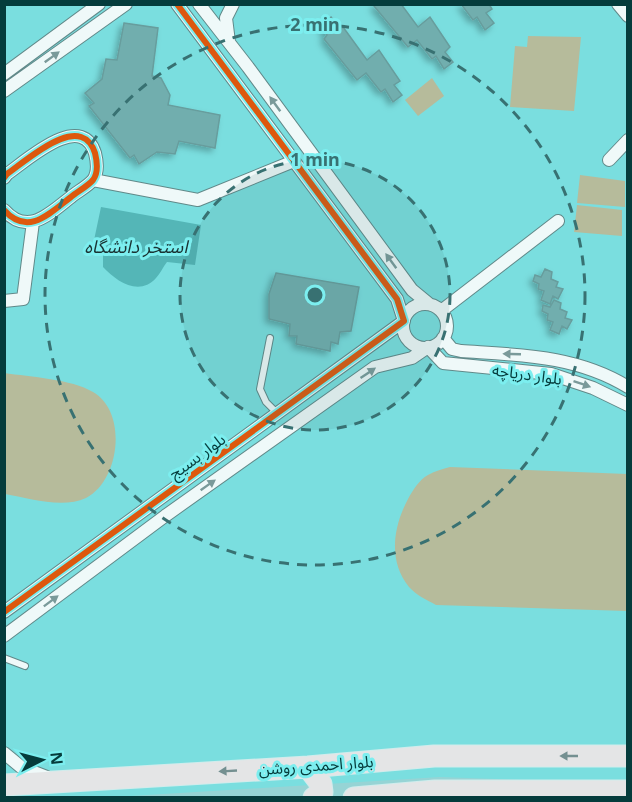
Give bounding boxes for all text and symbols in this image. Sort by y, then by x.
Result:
text: 2 min [290,12,340,36]
one-way arrow [44,51,60,63]
one-way arrow [269,96,281,112]
text: 1 min [290,147,340,171]
water label: استخر دانشگاه [84,234,189,258]
one-way arrow [385,253,397,268]
centre of rings [305,285,325,305]
one-way arrow [503,349,522,358]
street label: بلوار دریاچه [491,358,563,390]
one-way arrow [359,367,375,379]
one-way arrow [573,380,591,389]
street label: بلوار بسیج [164,428,231,486]
one-way arrow [200,479,216,491]
one-way arrow [43,595,59,607]
north arrow [12,730,72,790]
street label: بلوار احمدی روشن [258,750,374,780]
text: N [45,751,69,766]
one-way arrow [560,751,579,761]
one-way arrow [218,767,237,776]

